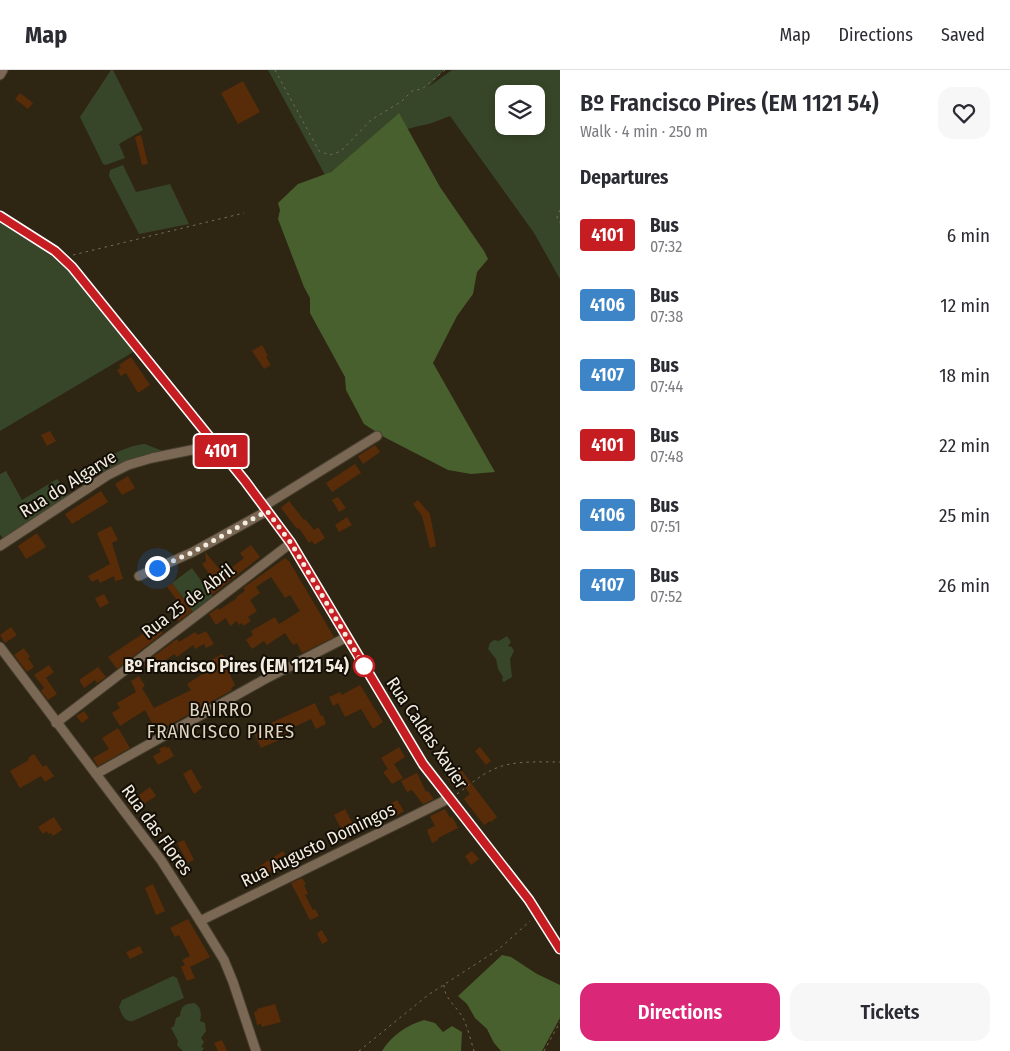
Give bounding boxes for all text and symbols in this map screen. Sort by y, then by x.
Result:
text: Map [25,21,67,49]
text: Map [779,24,811,46]
text: Directions [839,24,913,46]
text: Saved [941,24,985,46]
map controls [495,85,545,135]
button: layers [495,85,545,135]
button: heart [938,87,990,139]
text: Bº Francisco Pires (EM 1121 54) [580,89,879,117]
text: Walk · 4 min · 250 m [580,122,708,141]
text: Departures [580,166,668,189]
text: Bus [650,214,679,237]
text: 4101 [591,224,624,246]
text: 6 min [947,224,990,247]
text: 07:32 [650,237,682,256]
text: Bus [650,284,679,307]
text: 4106 [590,294,625,316]
text: 12 min [940,294,990,317]
text: 07:38 [650,307,683,326]
text: Bus [650,354,679,377]
text: 4107 [591,364,624,386]
text: 18 min [939,364,990,387]
text: 07:44 [650,377,683,396]
text: Bus [650,424,679,447]
text: 4101 [591,434,624,456]
text: 22 min [939,434,990,457]
line badge: 4101 [186,435,256,467]
text: 4101 [205,440,237,462]
street label: Rua do Algarve [16,445,121,522]
text: 07:48 [650,447,684,466]
text: Bus [650,494,679,517]
text: 4106 [590,504,625,526]
text: 25 min [939,504,990,527]
text: 07:51 [650,517,681,536]
your location [145,556,170,581]
street label: Rua 25 de Abril [137,559,239,643]
text: Bus [650,564,679,587]
text: 4107 [591,574,624,596]
text: 26 min [938,574,990,597]
text: 07:52 [650,587,682,606]
place label: Bº Francisco Pires (EM 1121 54) [124,655,350,677]
marker: Bº Francisco Pires (EM 1121 54) [353,655,375,677]
street label: Rua Caldas Xavier [382,673,473,794]
district label: BAIRRO FRANCISCO PIRES [147,698,295,743]
street label: Rua das Flores [117,780,197,880]
street label: Rua Augusto Domingos [237,798,399,892]
button: Directions [580,983,780,1041]
button: Tickets [790,983,990,1041]

